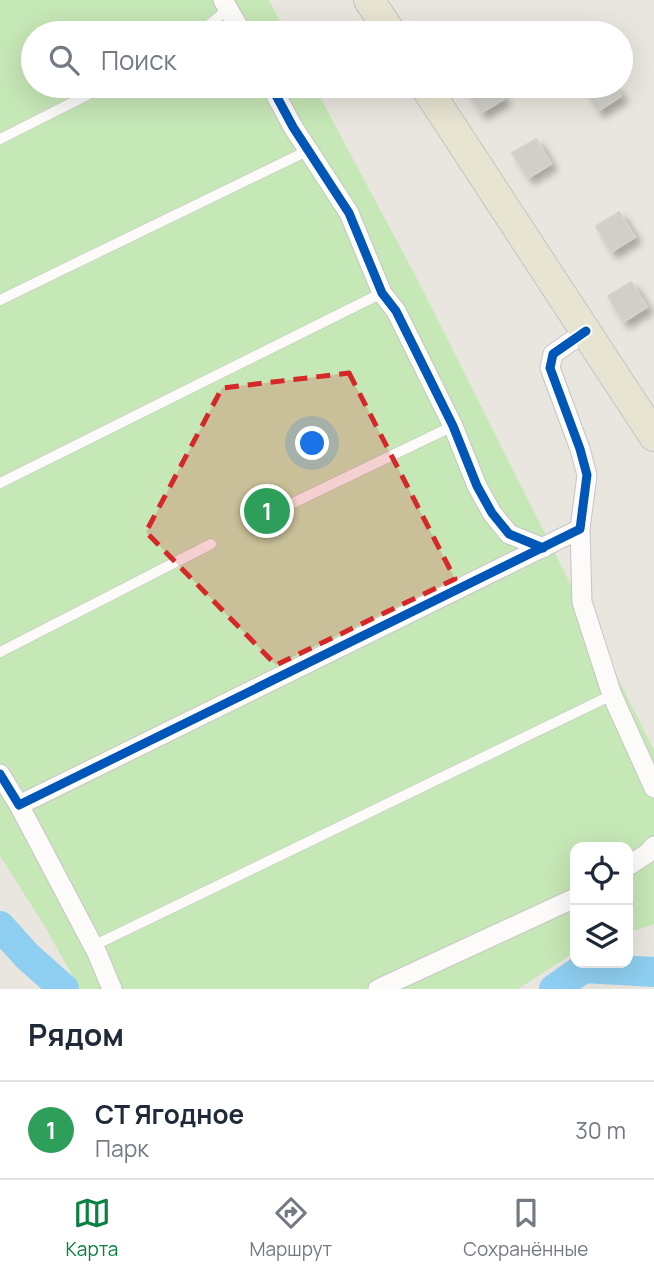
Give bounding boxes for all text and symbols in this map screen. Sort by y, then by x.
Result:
search box [21,21,633,98]
icon: search [45,41,83,79]
text: Поиск [101,42,176,78]
your location [295,426,329,460]
pin: 1 [244,485,290,537]
map controls [570,842,633,968]
button: locate [570,842,633,905]
button: layers [570,905,633,968]
text: Рядом [28,1014,124,1055]
text: СТ Ягодное [95,1096,244,1132]
text: 1 [46,1114,56,1146]
text: 30 m [575,1114,626,1146]
text: Парк [95,1132,149,1164]
tab: Карта [66,1194,118,1262]
tab: Маршрут [250,1194,332,1262]
tab: Сохранённые [463,1194,588,1262]

